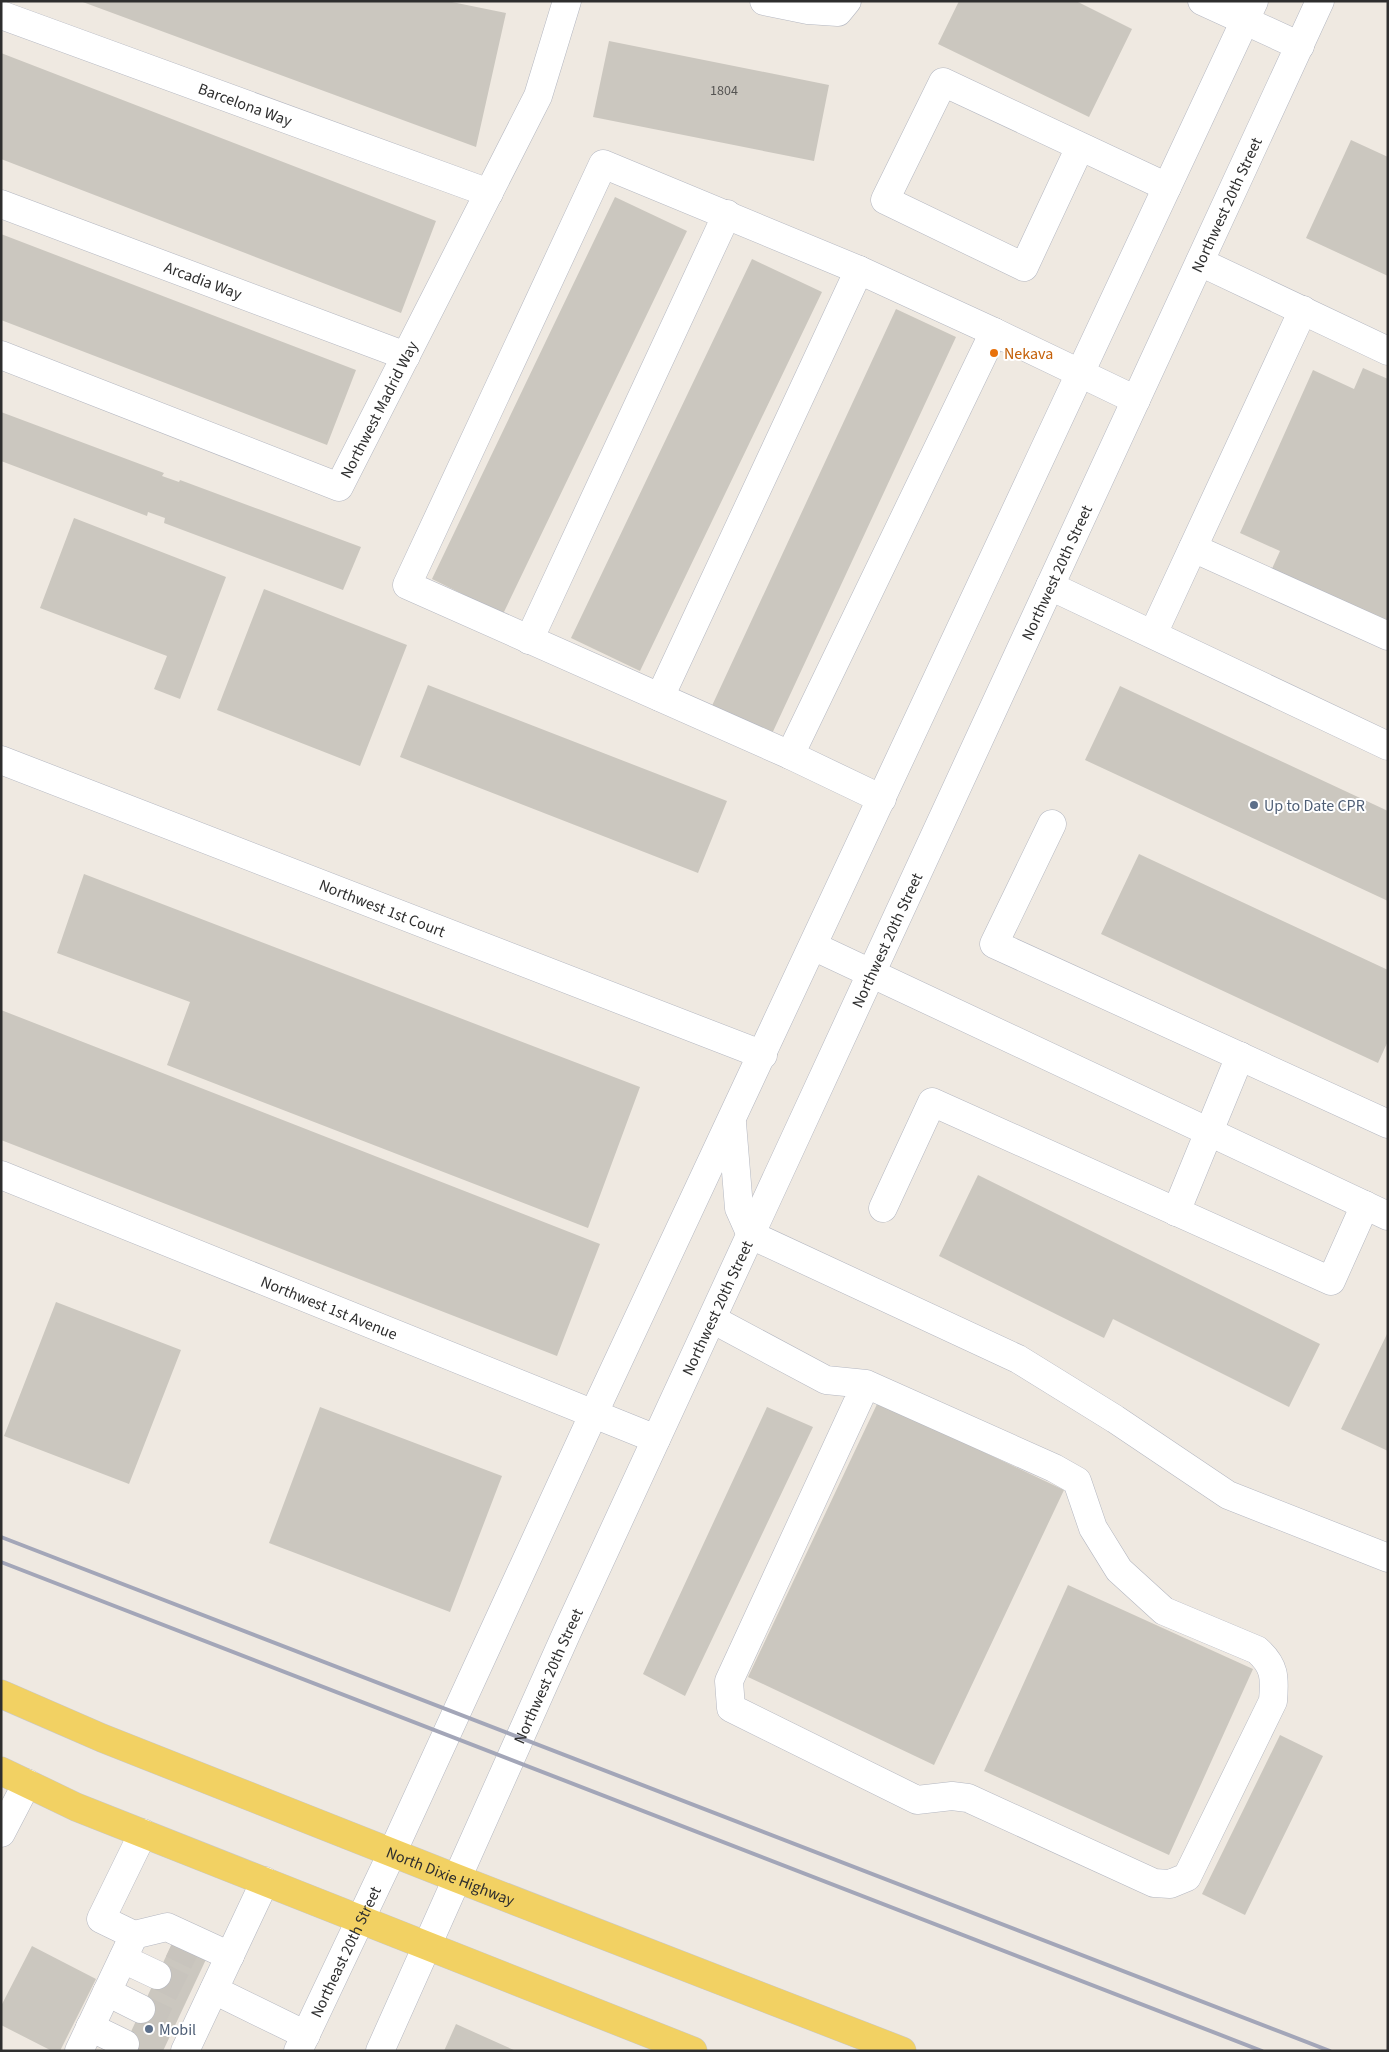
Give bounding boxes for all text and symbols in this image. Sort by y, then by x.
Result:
street label: Barcelona Way [195,78,295,132]
house number: 1804 [710,81,738,101]
street label: Northwest 20th Street [1186,133,1268,276]
street label: Arcadia Way [161,256,245,306]
street label: Northwest Madrid Way [335,337,424,482]
place label: Nekava [1004,343,1053,365]
marker: Nekava [988,347,1000,359]
street label: Northwest 20th Street [1016,501,1098,644]
place label: Up to Date CPR [1264,795,1365,817]
marker: Up to Date CPR [1248,799,1260,811]
street label: Northwest 20th Street [847,869,928,1012]
street label: Northwest 1st Court [316,874,449,943]
street label: Northwest 20th Street [677,1237,759,1379]
street label: Northwest 1st Avenue [257,1271,401,1346]
street label: Northwest 20th Street [509,1604,589,1748]
street label: North Dixie Highway [383,1842,518,1912]
street label: Northeast 20th Street [305,1882,387,2021]
place label: Mobil [159,2019,196,2041]
marker: Mobil [143,2023,155,2035]

